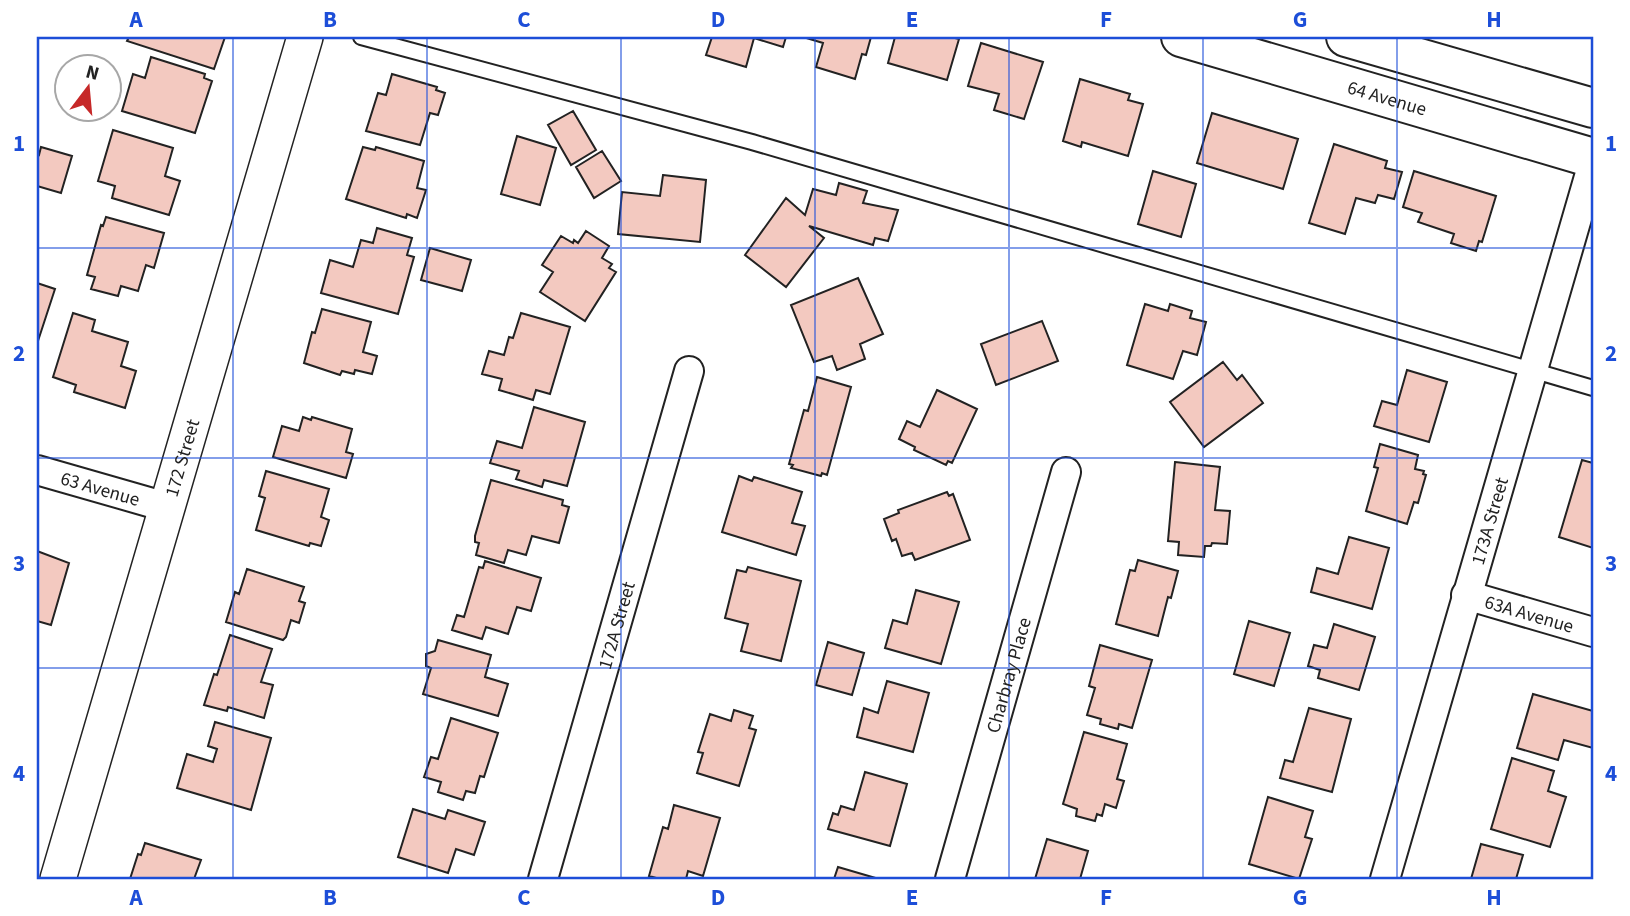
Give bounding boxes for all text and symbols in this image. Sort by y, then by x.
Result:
text: A [128,3,143,36]
text: B [323,3,337,36]
text: C [517,3,531,36]
text: D [711,3,725,36]
text: E [906,3,918,36]
text: F [1100,3,1112,36]
text: G [1293,3,1307,36]
text: H [1486,3,1502,36]
north arrow [52,52,122,122]
text: N [82,58,102,88]
street label: 64 Avenue [1344,75,1430,123]
text: 1 [13,127,25,160]
text: 1 [1605,127,1617,160]
text: 2 [13,337,25,370]
text: 2 [1605,337,1617,370]
street label: 172 Street [159,416,207,500]
street label: 63 Avenue [57,465,143,514]
street label: 173A Street [1465,474,1516,568]
text: 3 [13,547,25,580]
text: 3 [1605,547,1617,580]
street label: 172A Street [592,578,643,673]
street label: 63A Avenue [1481,589,1577,641]
street label: Charbray Place [980,615,1039,737]
text: 4 [13,757,25,790]
text: 4 [1605,757,1617,790]
text: A [128,881,143,914]
text: B [323,881,337,914]
text: C [517,881,531,914]
text: D [711,881,725,914]
text: E [906,881,918,914]
text: F [1100,881,1112,914]
text: G [1293,881,1307,914]
text: H [1486,881,1502,914]

